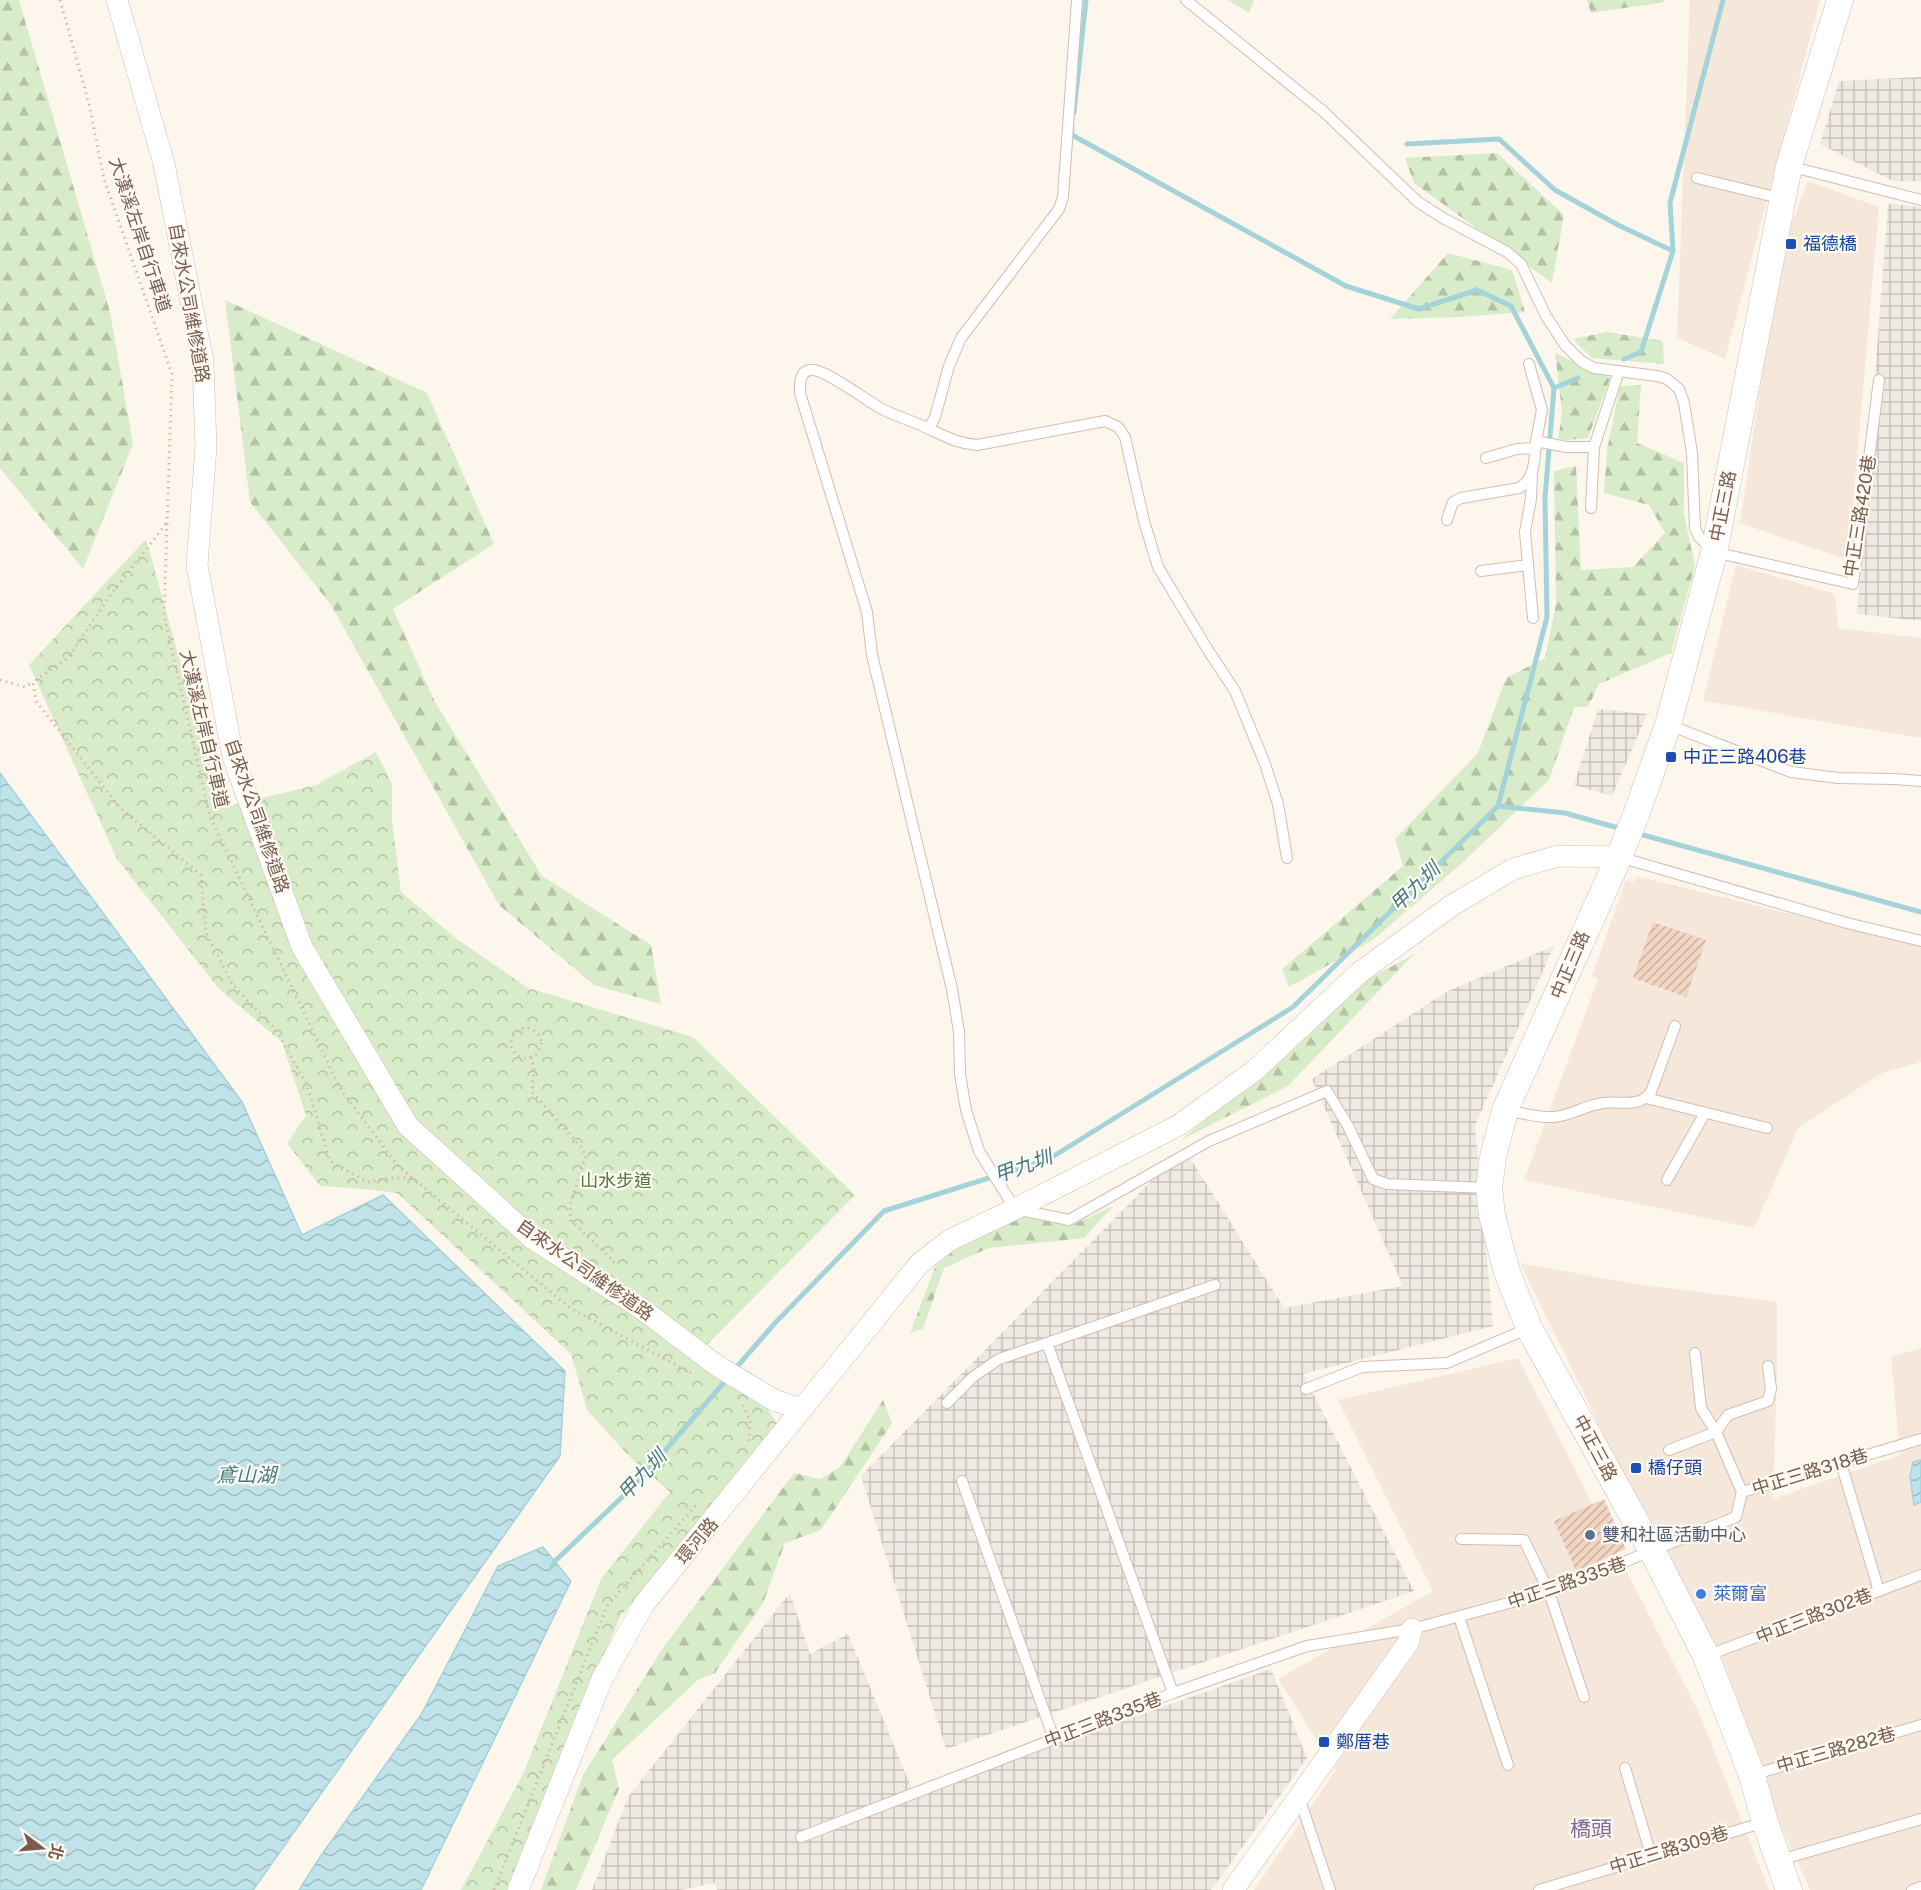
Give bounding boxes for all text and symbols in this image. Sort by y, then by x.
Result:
street label: 大漢溪左岸自行車道 [105,155,175,315]
street label: 自來水公司維修道路 [165,221,214,385]
place label: 福德橋 [1803,233,1857,254]
marker: 福德橋 [1784,237,1798,251]
street label: 中正三路420巷 [1840,454,1880,578]
street label: 中正三路 [1705,469,1740,543]
street label: 大漢溪左岸自行車道 [176,648,233,810]
street label: 自來水公司維修道路 [221,736,294,896]
place label: 中正三路406巷 [1683,746,1806,767]
marker: 中正三路406巷 [1664,750,1678,764]
water label: 甲九圳 [1385,855,1447,916]
street label: 中正三路 [1546,928,1593,1002]
water label: 甲九圳 [991,1143,1058,1188]
park label: 山水步道 [580,1170,652,1191]
street label: 自來水公司維修道路 [513,1215,658,1325]
street label: 中正三路 [1569,1411,1622,1484]
water label: 甲九圳 [613,1443,673,1505]
street label: 中正三路318巷 [1749,1444,1870,1499]
place label: 橋仔頭 [1648,1457,1702,1478]
marker: 橋仔頭 [1629,1461,1643,1475]
water label: 鳶山湖 [216,1463,279,1487]
street label: 環河路 [671,1513,722,1568]
place label: 雙和社區活動中心 [1602,1524,1746,1545]
marker: 雙和社區活動中心 [1583,1528,1597,1542]
street label: 中正三路335巷 [1505,1552,1629,1613]
place label: 萊爾富 [1713,1583,1767,1604]
street label: 中正三路302巷 [1753,1584,1875,1647]
marker: 萊爾富 [1694,1587,1708,1601]
street label: 中正三路335巷 [1041,1687,1165,1752]
street label: 中正三路282巷 [1774,1722,1898,1777]
place label: 鄭厝巷 [1336,1731,1390,1752]
marker: 鄭厝巷 [1317,1735,1331,1749]
district label: 橋頭 [1570,1816,1612,1841]
north arrow [12,1818,72,1878]
street label: 中正三路309巷 [1607,1821,1731,1878]
text: 北 [45,1842,67,1862]

